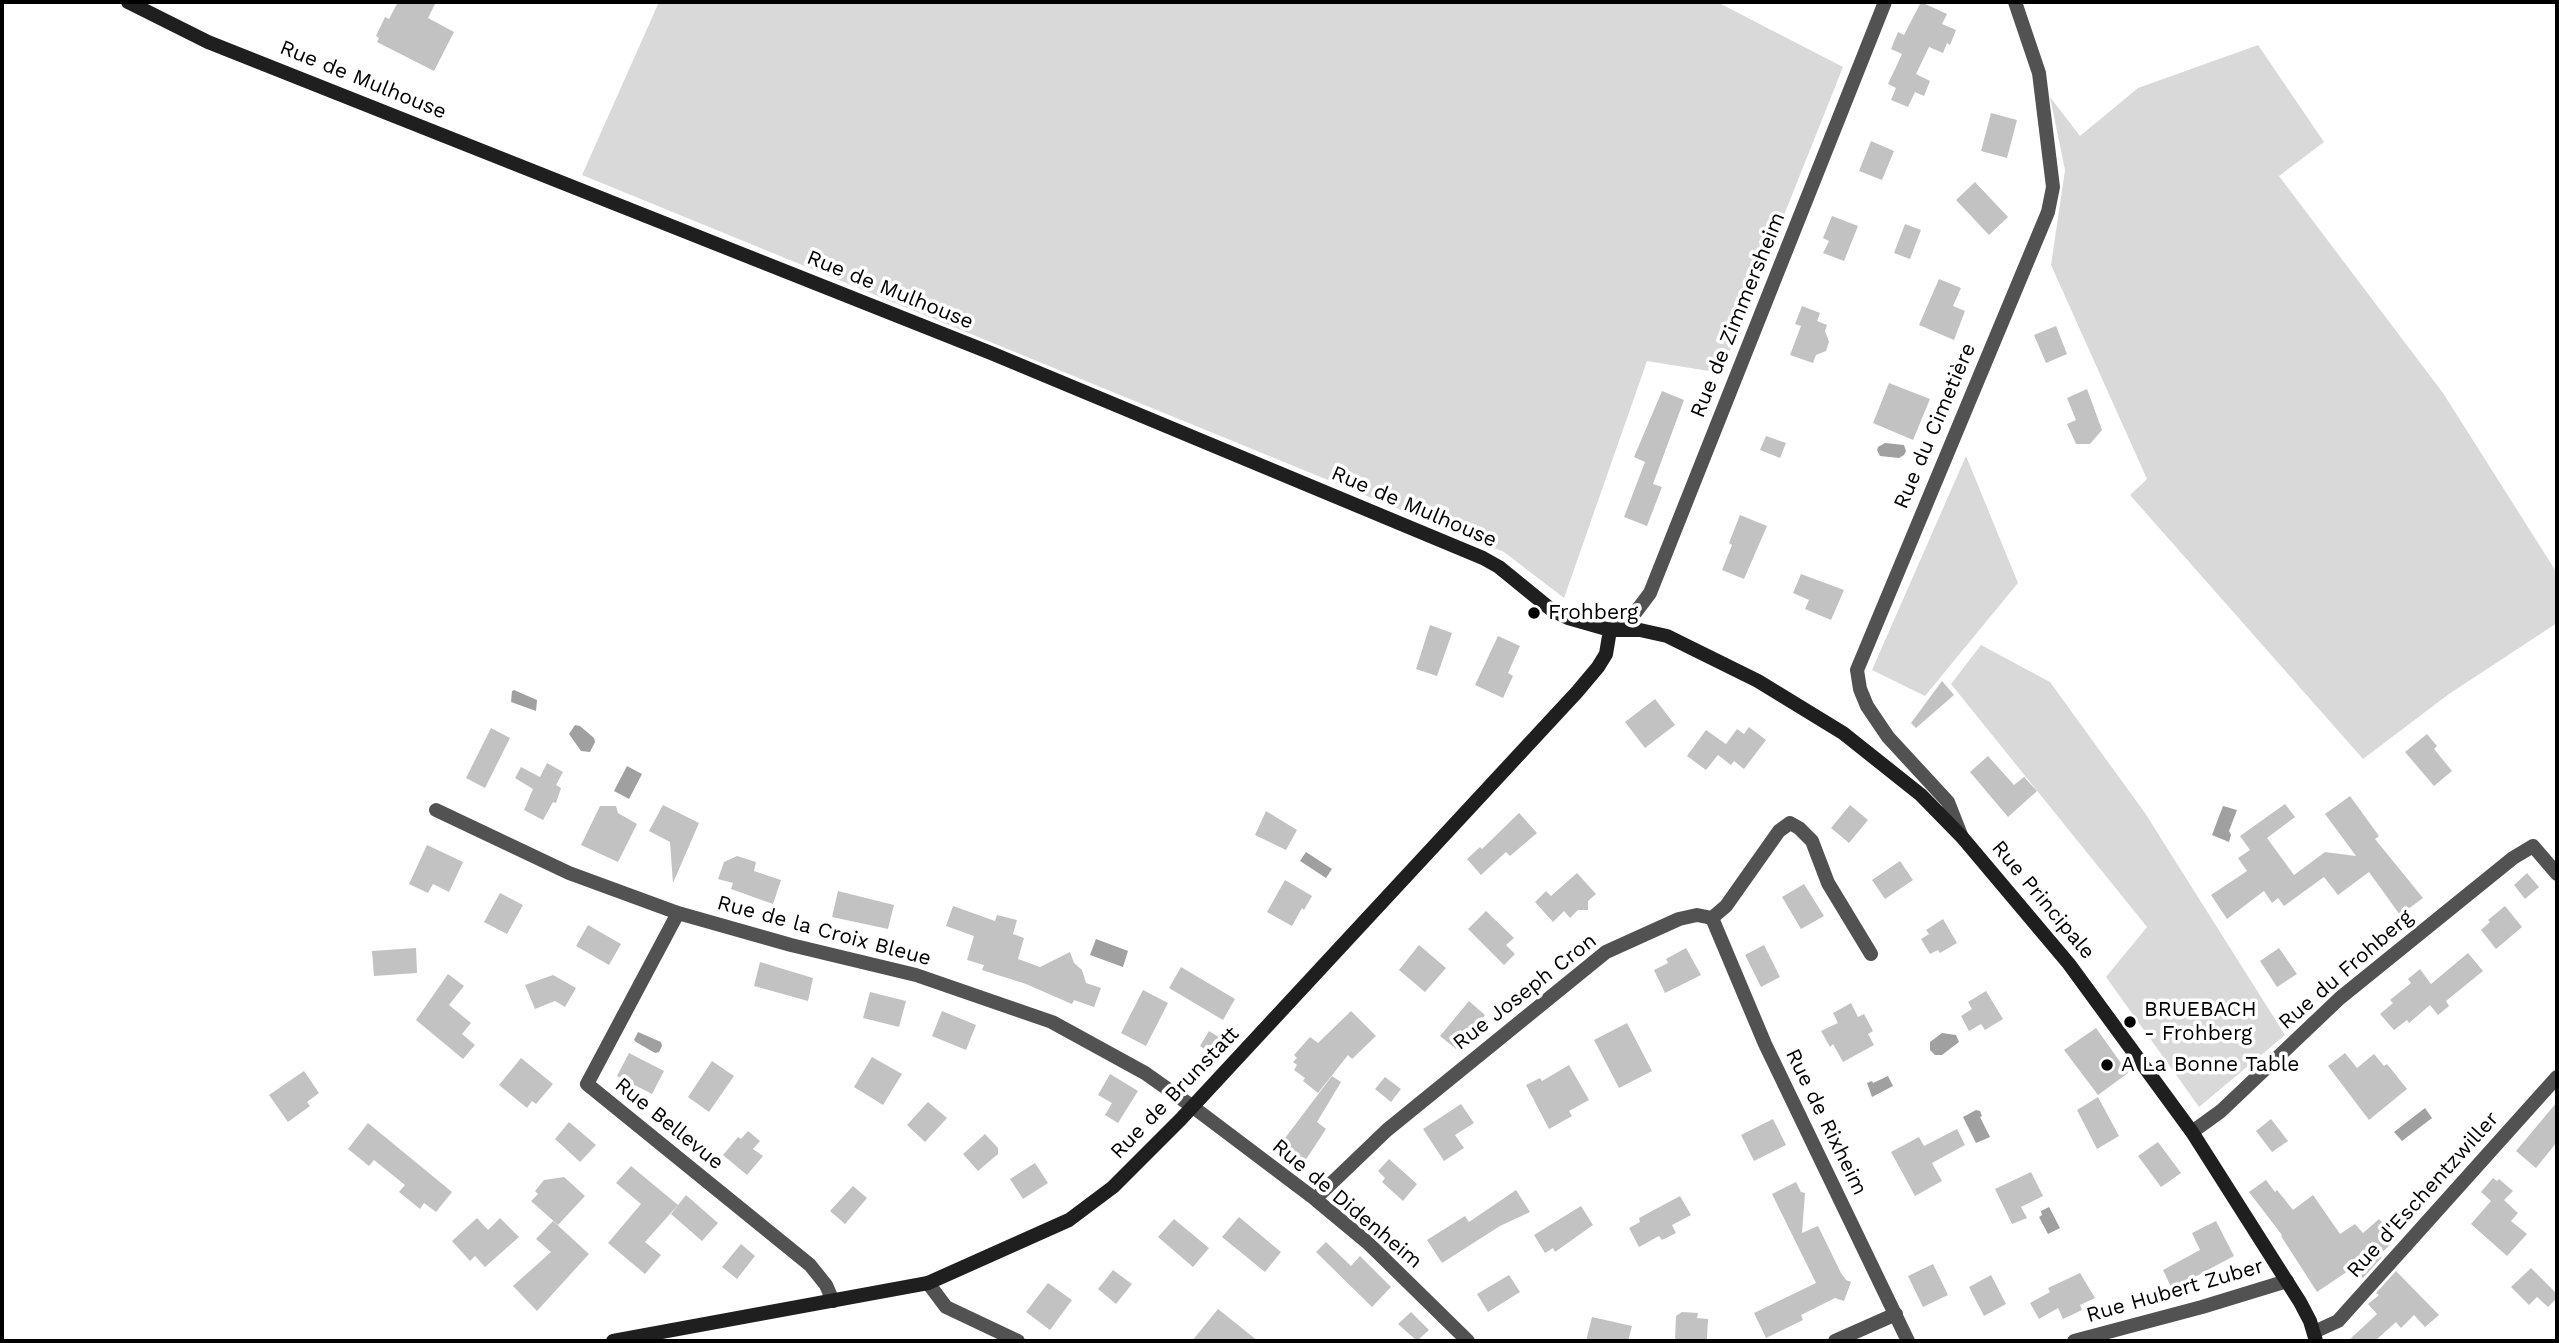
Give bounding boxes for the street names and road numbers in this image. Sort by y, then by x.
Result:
street label: Rue de Mulhouse [276,35,450,125]
street label: Rue de Zimmersheim [1685,209,1791,421]
street label: Rue de Mulhouse [803,245,977,335]
street label: Rue du Cimetière [1889,339,1981,513]
street label: Rue de Mulhouse [1327,461,1501,553]
street label: Rue Principale [1986,836,2100,964]
street label: Rue de la Croix Bleue [714,890,934,972]
street label: Rue du Frohberg [2274,905,2418,1035]
street label: Rue Joseph Cron [1448,928,1602,1056]
street label: Rue de Brunstatt [1105,1022,1245,1164]
street label: Rue de Rixheim [1780,1045,1872,1199]
street label: Rue Bellevue [610,1073,728,1175]
street label: Rue d'Eschentzwiller [2342,1107,2504,1283]
street label: Rue de Didenheim [1267,1134,1427,1274]
street label: Rue Hubert Zuber [2084,1254,2266,1328]

